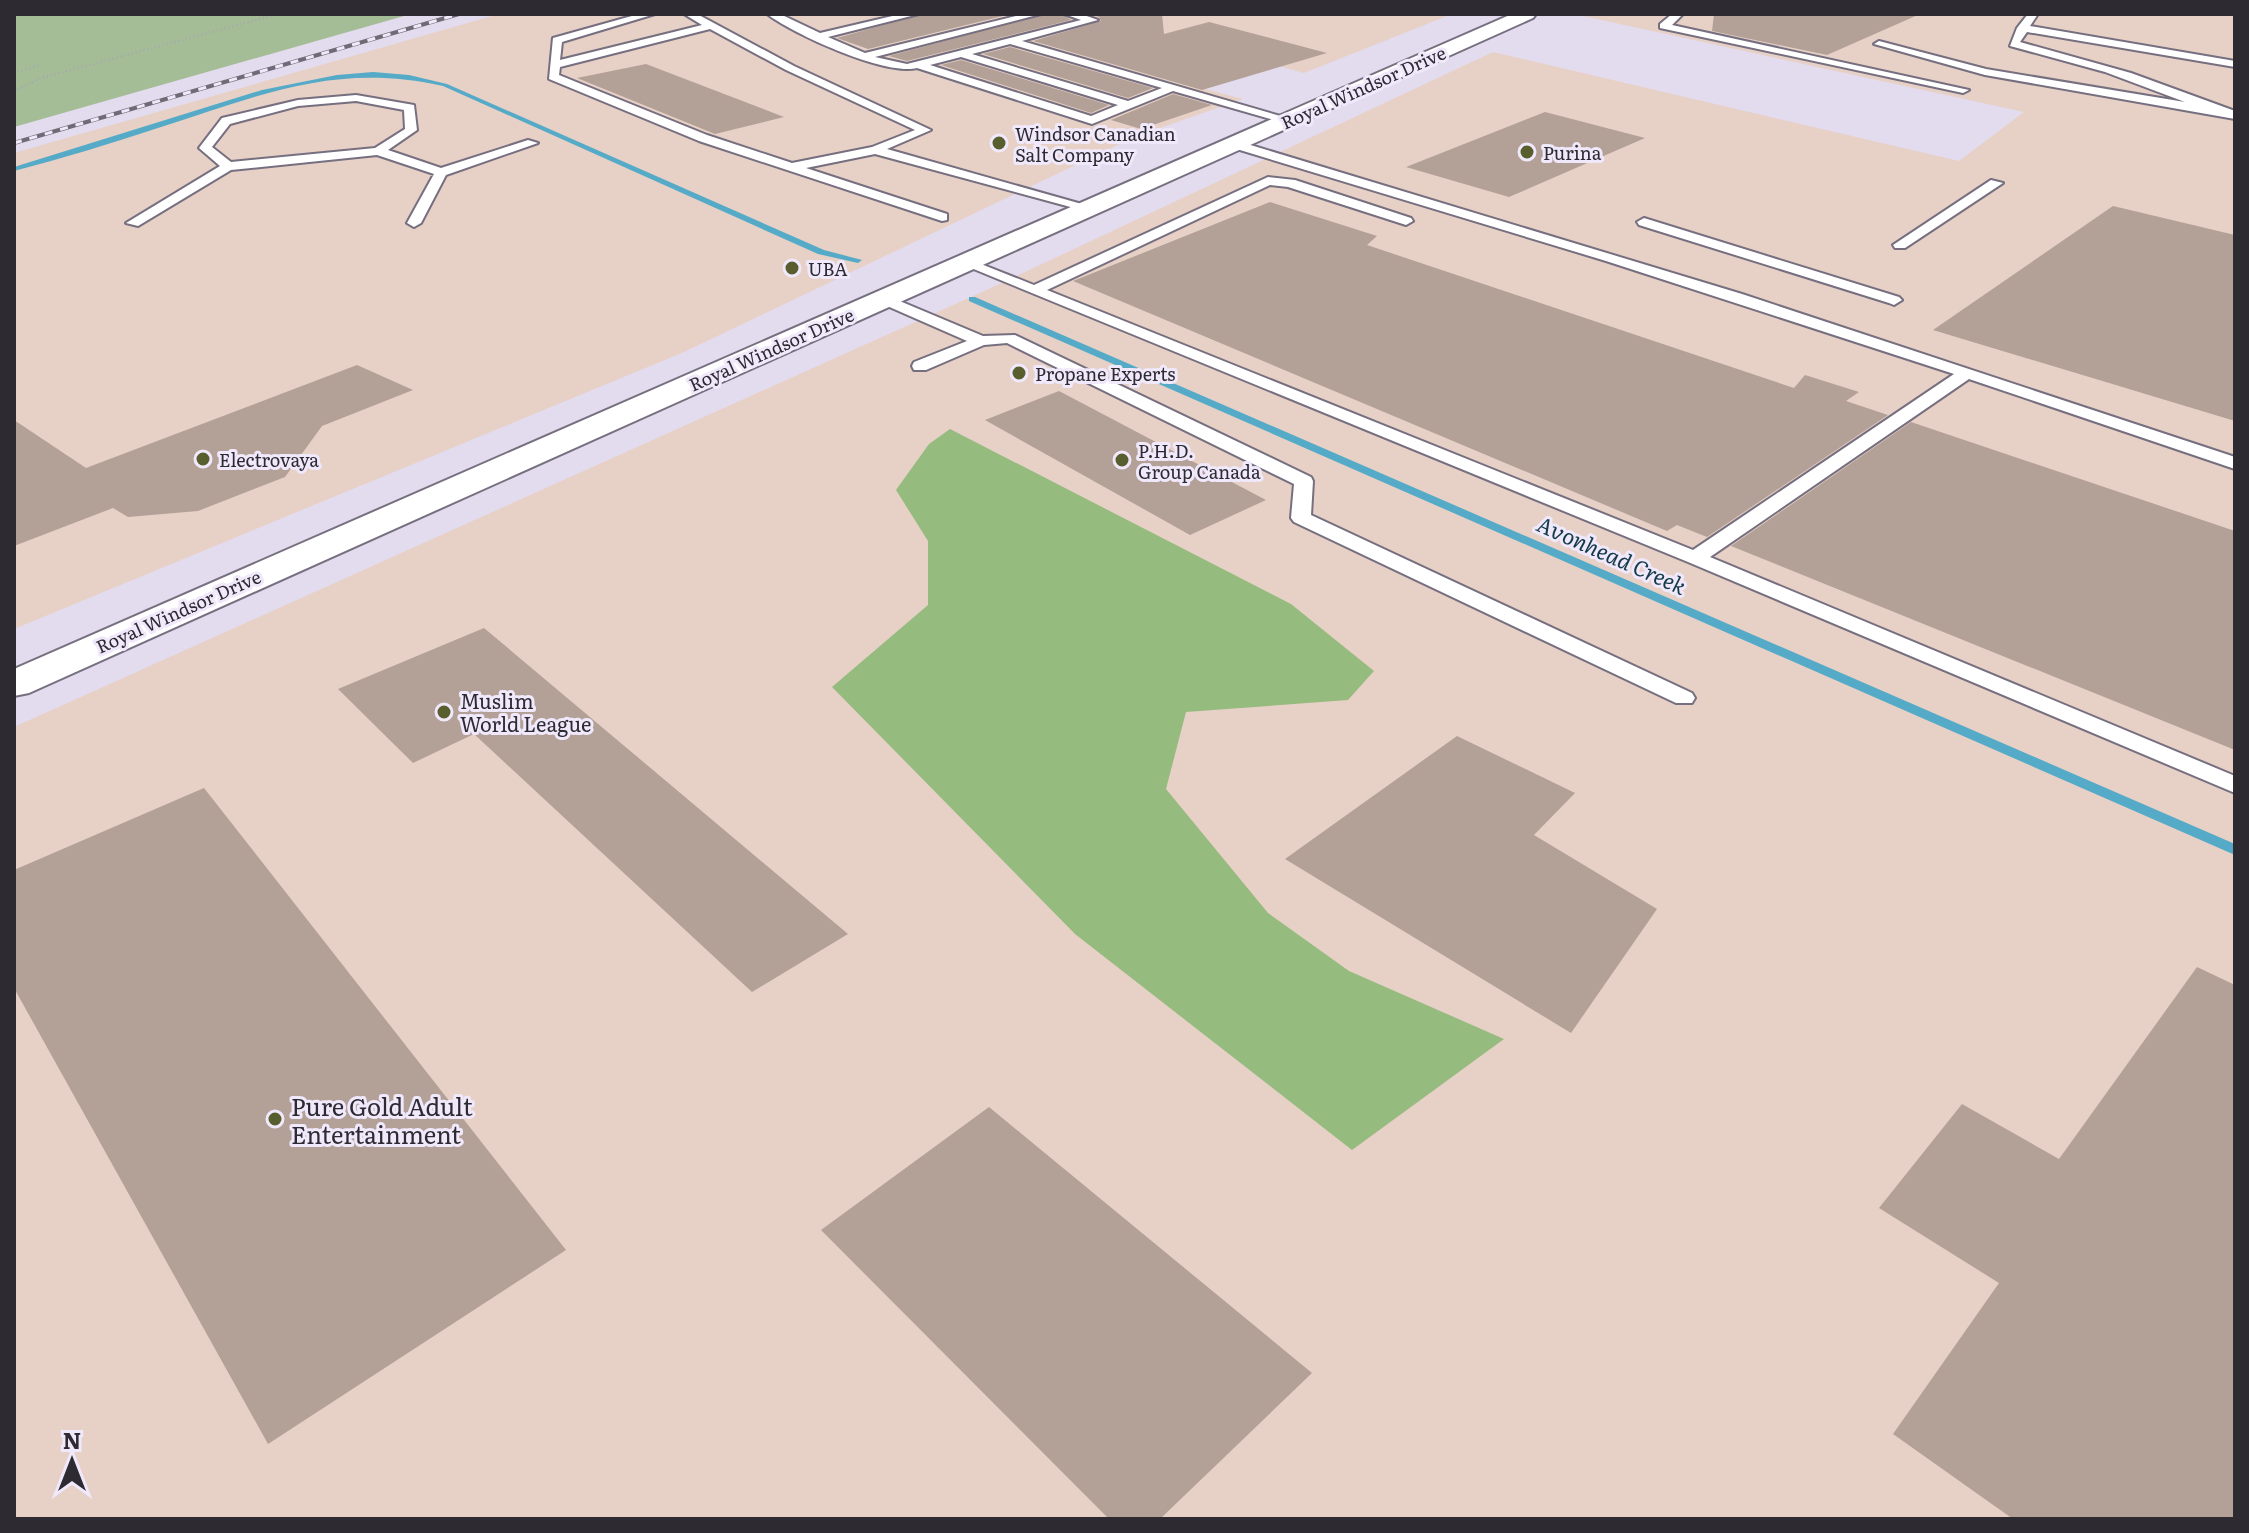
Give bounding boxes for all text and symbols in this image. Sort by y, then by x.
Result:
street label: Royal Windsor Drive [1276,38,1450,136]
place label: Windsor Canadian Salt Company [1015,120,1176,168]
marker: Windsor Canadian Salt Company [990,134,1008,152]
place label: Purina [1543,139,1602,166]
marker: Purina [1518,143,1536,161]
place label: UBA [808,255,847,282]
marker: UBA [783,259,801,277]
street label: Royal Windsor Drive [684,300,858,398]
place label: Propane Experts [1035,360,1175,387]
marker: Propane Experts [1010,364,1028,382]
place label: P.H.D. Group Canada [1138,437,1261,485]
place label: Electrovaya [219,446,319,473]
marker: Electrovaya [194,450,212,468]
marker: P.H.D. Group Canada [1113,451,1131,469]
water label: Avonhead Creek [1532,506,1692,602]
street label: Royal Windsor Drive [91,562,265,660]
place label: Muslim World League [460,685,591,738]
marker: Muslim World League [435,703,453,721]
place label: Pure Gold Adult Entertainment [291,1088,473,1151]
marker: Pure Gold Adult Entertainment [266,1110,284,1128]
north arrow [32,1421,112,1501]
text: N [63,1423,81,1456]

